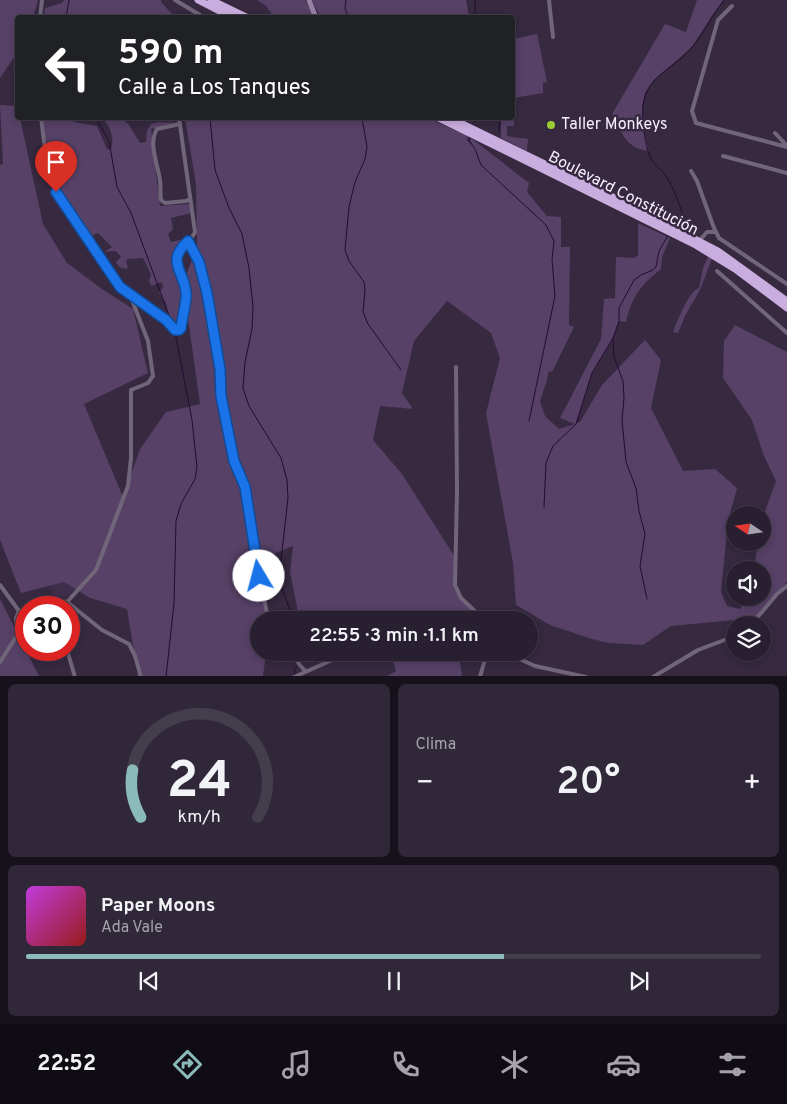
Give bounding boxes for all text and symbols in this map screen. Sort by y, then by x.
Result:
text: 590 m [118,32,223,76]
icon: left [35,35,100,100]
text: Calle a Los Tanques [118,75,311,102]
place label: Taller Monkeys [561,115,668,135]
marker: Taller Monkeys [545,119,557,131]
pin [35,141,77,192]
street label: Boulevard Constitución [544,147,702,241]
icon: arrive [42,148,70,176]
north arrow [726,506,771,551]
map controls [726,506,771,661]
position arrow [232,549,284,601]
button: sound [726,561,771,606]
speed limit sign: 30 [15,596,80,661]
button: layers [726,616,771,661]
text: 22:55 · 3 min · 1.1 km [309,624,479,648]
text: Clima [416,735,456,755]
text: 24 [166,750,231,816]
text: 20° [556,759,620,808]
text: − [416,766,434,802]
text: + [743,766,761,802]
text: km/h [177,806,220,829]
text: Paper Moons [101,894,215,918]
text: Ada Vale [101,918,163,938]
icon: previous [135,967,163,995]
icon: pause [380,967,408,995]
icon: next [625,967,653,995]
icon: directions [170,1047,205,1082]
icon: music [279,1047,314,1082]
icon: phone [388,1047,423,1082]
icon: climate [497,1047,532,1082]
icon: car [606,1047,641,1082]
icon: filters [715,1047,750,1082]
text: 22:52 [37,1051,96,1078]

